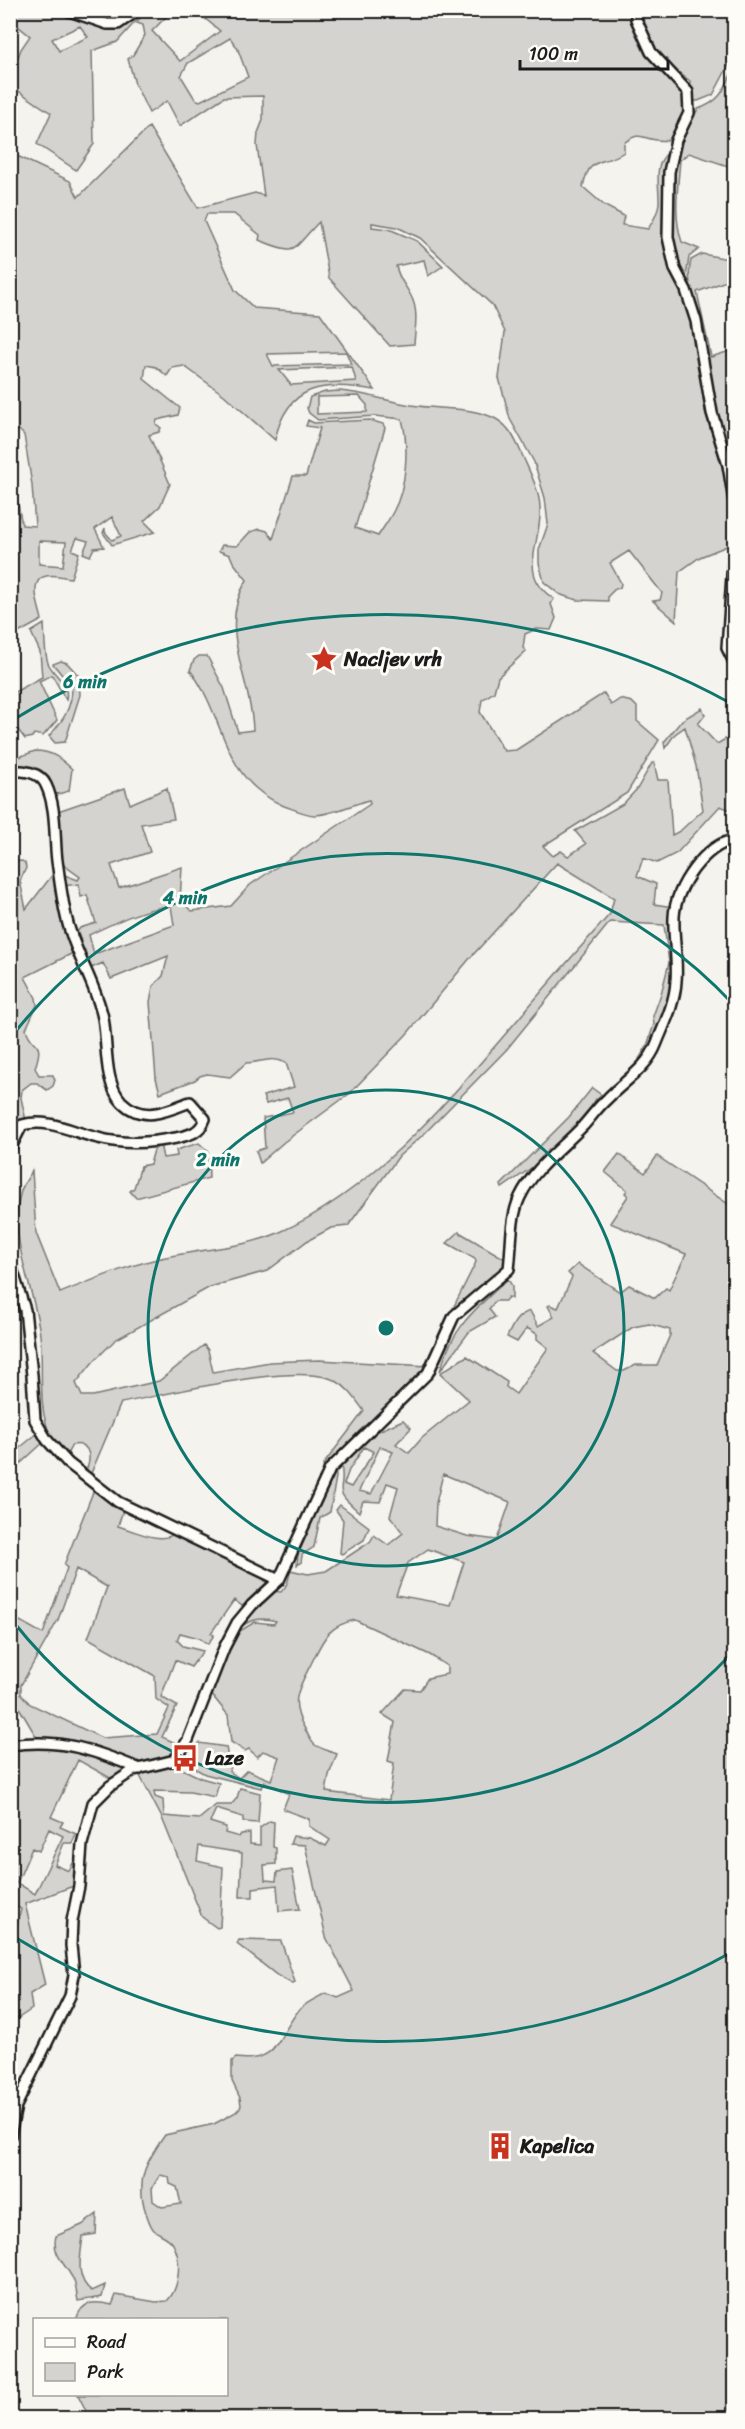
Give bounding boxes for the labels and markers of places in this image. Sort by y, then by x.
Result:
place label: Nacljev vrh [343,642,443,677]
place icon: Nacljev vrh [309,644,339,674]
centre of rings [376,1318,396,1338]
place label: Laze [205,1741,245,1776]
bus stop icon: Laze [170,1743,200,1773]
place label: Kapelica [519,2129,594,2164]
building icon: Kapelica [485,2131,515,2161]

